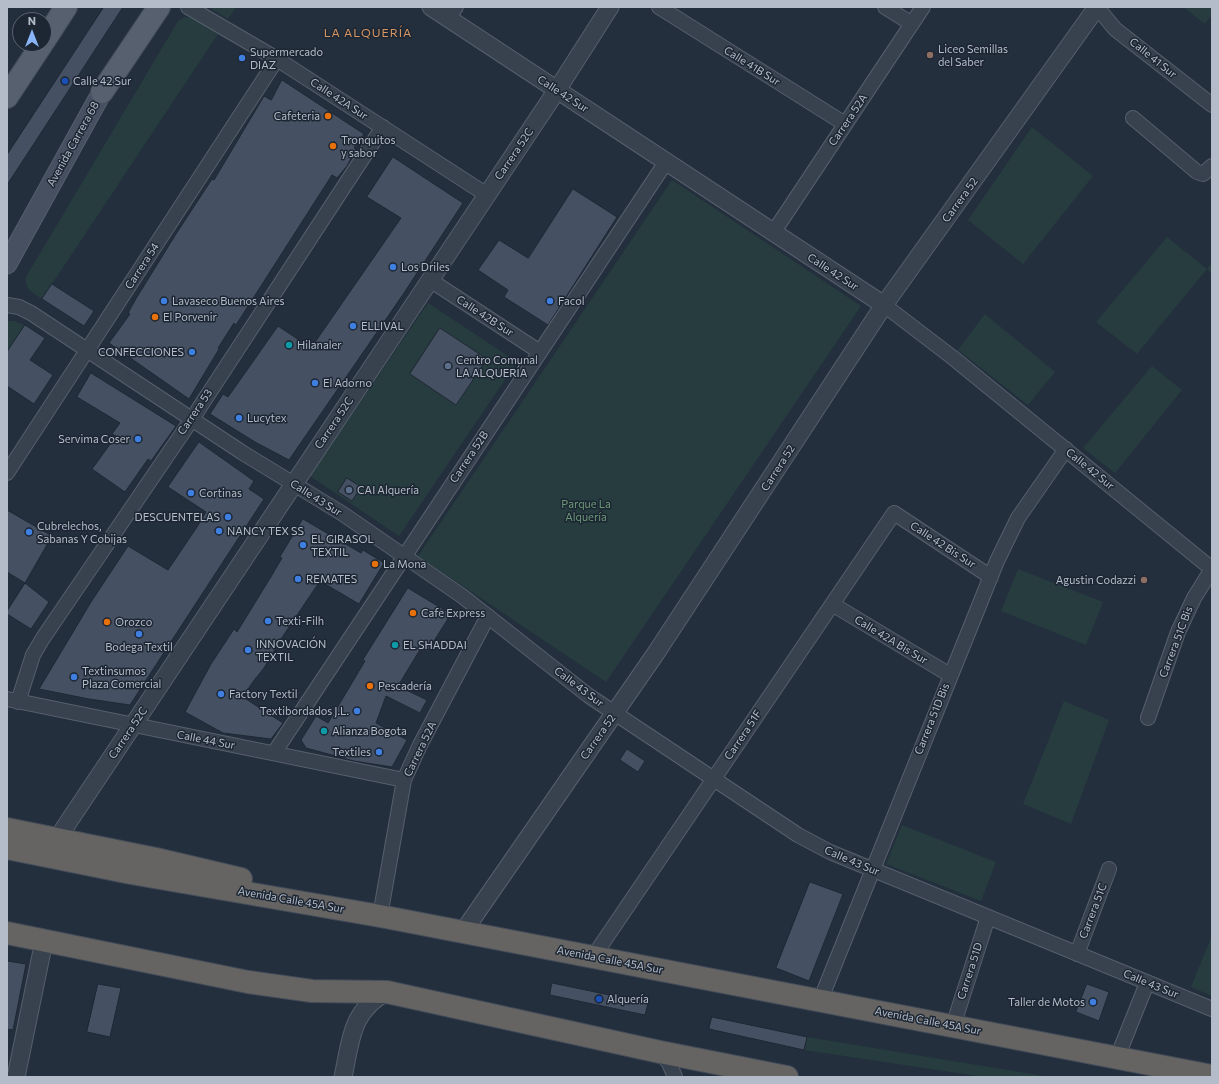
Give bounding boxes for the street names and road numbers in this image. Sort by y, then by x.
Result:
street label: Calle 41 Sur [1127,35,1179,81]
street label: Calle 41B Sur [721,43,783,89]
street label: Calle 42 Sur [535,73,591,115]
street label: Calle 42A Sur [308,75,370,123]
street label: Carrera 52A [826,92,870,148]
street label: Avenida Carrera 68 [44,99,102,189]
street label: Carrera 52C [492,126,536,182]
street label: Carrera 52 [939,175,981,225]
street label: Carrera 54 [122,240,162,292]
street label: Calle 42 Sur [805,251,861,293]
street label: Calle 42B Sur [454,293,516,339]
street label: Carrera 53 [175,387,215,437]
street label: Carrera 52C [312,395,356,451]
street label: Carrera 52B [447,429,491,485]
street label: Carrera 52 [758,442,798,494]
street label: Calle 42 Sur [1063,445,1117,493]
street label: Calle 43 Sur [288,477,344,519]
street label: Calle 42 Bis Sur [908,519,978,571]
street label: Carrera 51C Bis [1156,604,1196,680]
street label: Calle 42A Bis Sur [852,613,930,667]
street label: Calle 43 Sur [552,664,606,710]
street label: Carrera 51D Bis [912,681,952,757]
street label: Carrera 52C [106,705,150,761]
street label: Carrera 51F [722,708,764,762]
street label: Carrera 52 [578,712,618,762]
street label: Carrera 52A [401,719,439,779]
street label: Calle 44 Sur [176,728,236,752]
street label: Calle 43 Sur [822,843,882,879]
street label: Carrera 51C [1076,881,1110,941]
street label: Avenida Calle 45A Sur [237,884,345,916]
street label: Carrera 51D [955,941,985,1001]
street label: Avenida Calle 45A Sur [556,943,664,977]
street label: Calle 43 Sur [1121,967,1181,1001]
street label: Avenida Calle 45A Sur [874,1004,982,1038]

